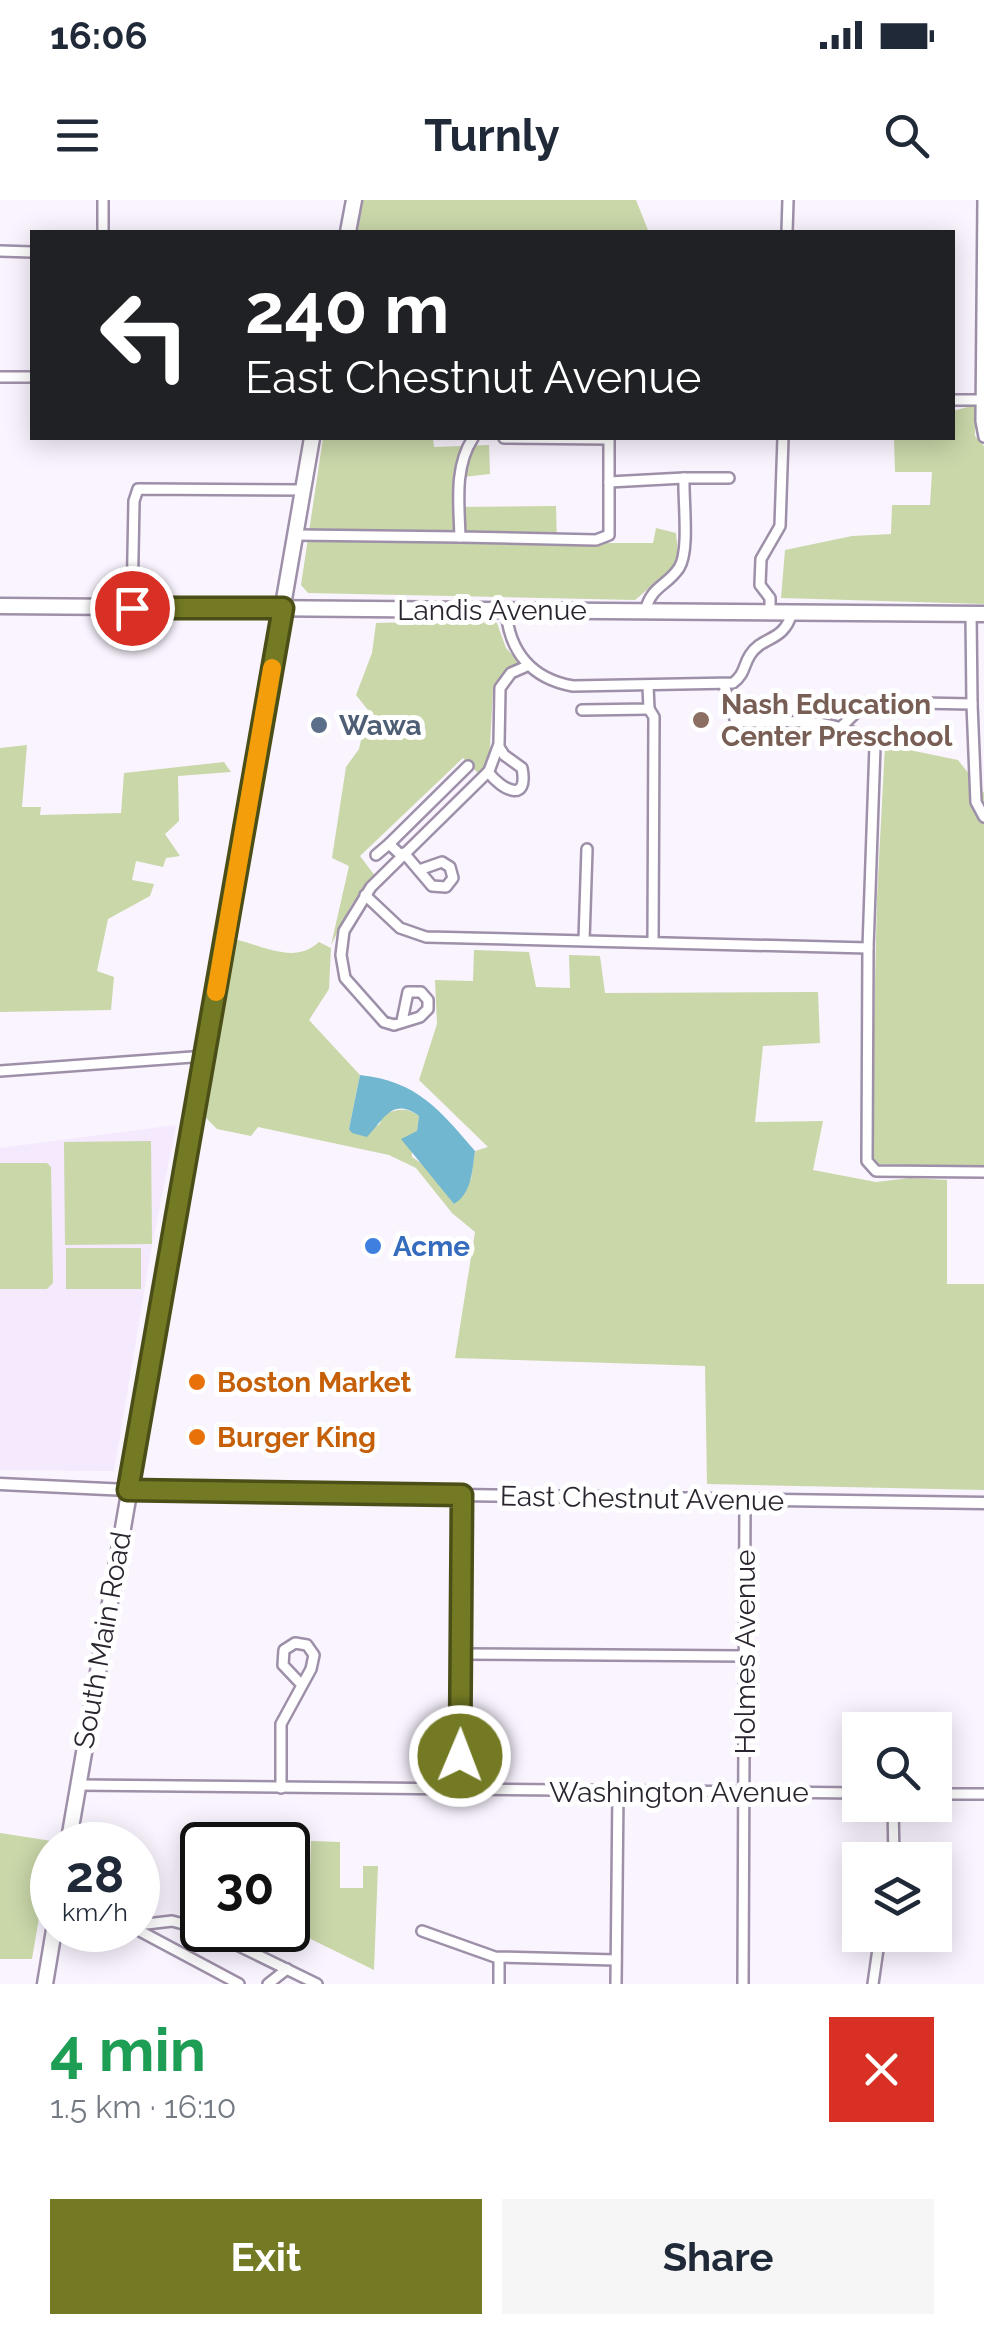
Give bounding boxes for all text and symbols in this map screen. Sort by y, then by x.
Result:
text: 16:06 [50,13,148,58]
icon: menu [50,108,105,163]
icon: search [879,108,934,163]
text: Turnly [424,109,560,162]
text: 240 m [245,267,449,349]
icon: left [80,270,210,400]
text: East Chestnut Avenue [245,351,701,404]
pin [90,566,175,651]
icon: arrive [105,581,160,636]
street label: Landis Avenue [397,594,587,627]
place label: Nash Education Center Preschool [721,688,952,753]
place label: Wawa [339,709,422,742]
marker: Nash Education Center Preschool [690,709,712,731]
marker: Wawa [308,714,330,736]
place label: Acme [393,1230,470,1263]
marker: Acme [362,1235,384,1257]
place label: Boston Market [217,1366,411,1399]
marker: Boston Market [186,1371,208,1393]
place label: Burger King [217,1421,376,1454]
marker: Burger King [186,1426,208,1448]
street label: East Chestnut Avenue [500,1480,784,1517]
street label: South Main Road [67,1529,138,1751]
street label: Holmes Avenue [729,1550,762,1754]
position arrow [408,1704,512,1808]
map controls [842,1712,952,1952]
button: search [842,1712,952,1822]
street label: Washington Avenue [549,1776,809,1809]
speed limit sign: 30 [180,1822,310,1952]
button: layers [842,1842,952,1952]
text: 28 [66,1845,124,1904]
text: km/h [62,1897,128,1927]
text: 4 min [50,2015,206,2085]
button: close [829,2017,934,2122]
text: 1.5 km · 16:10 [50,2088,236,2125]
button: Exit [50,2199,482,2314]
button: Share [502,2199,934,2314]

